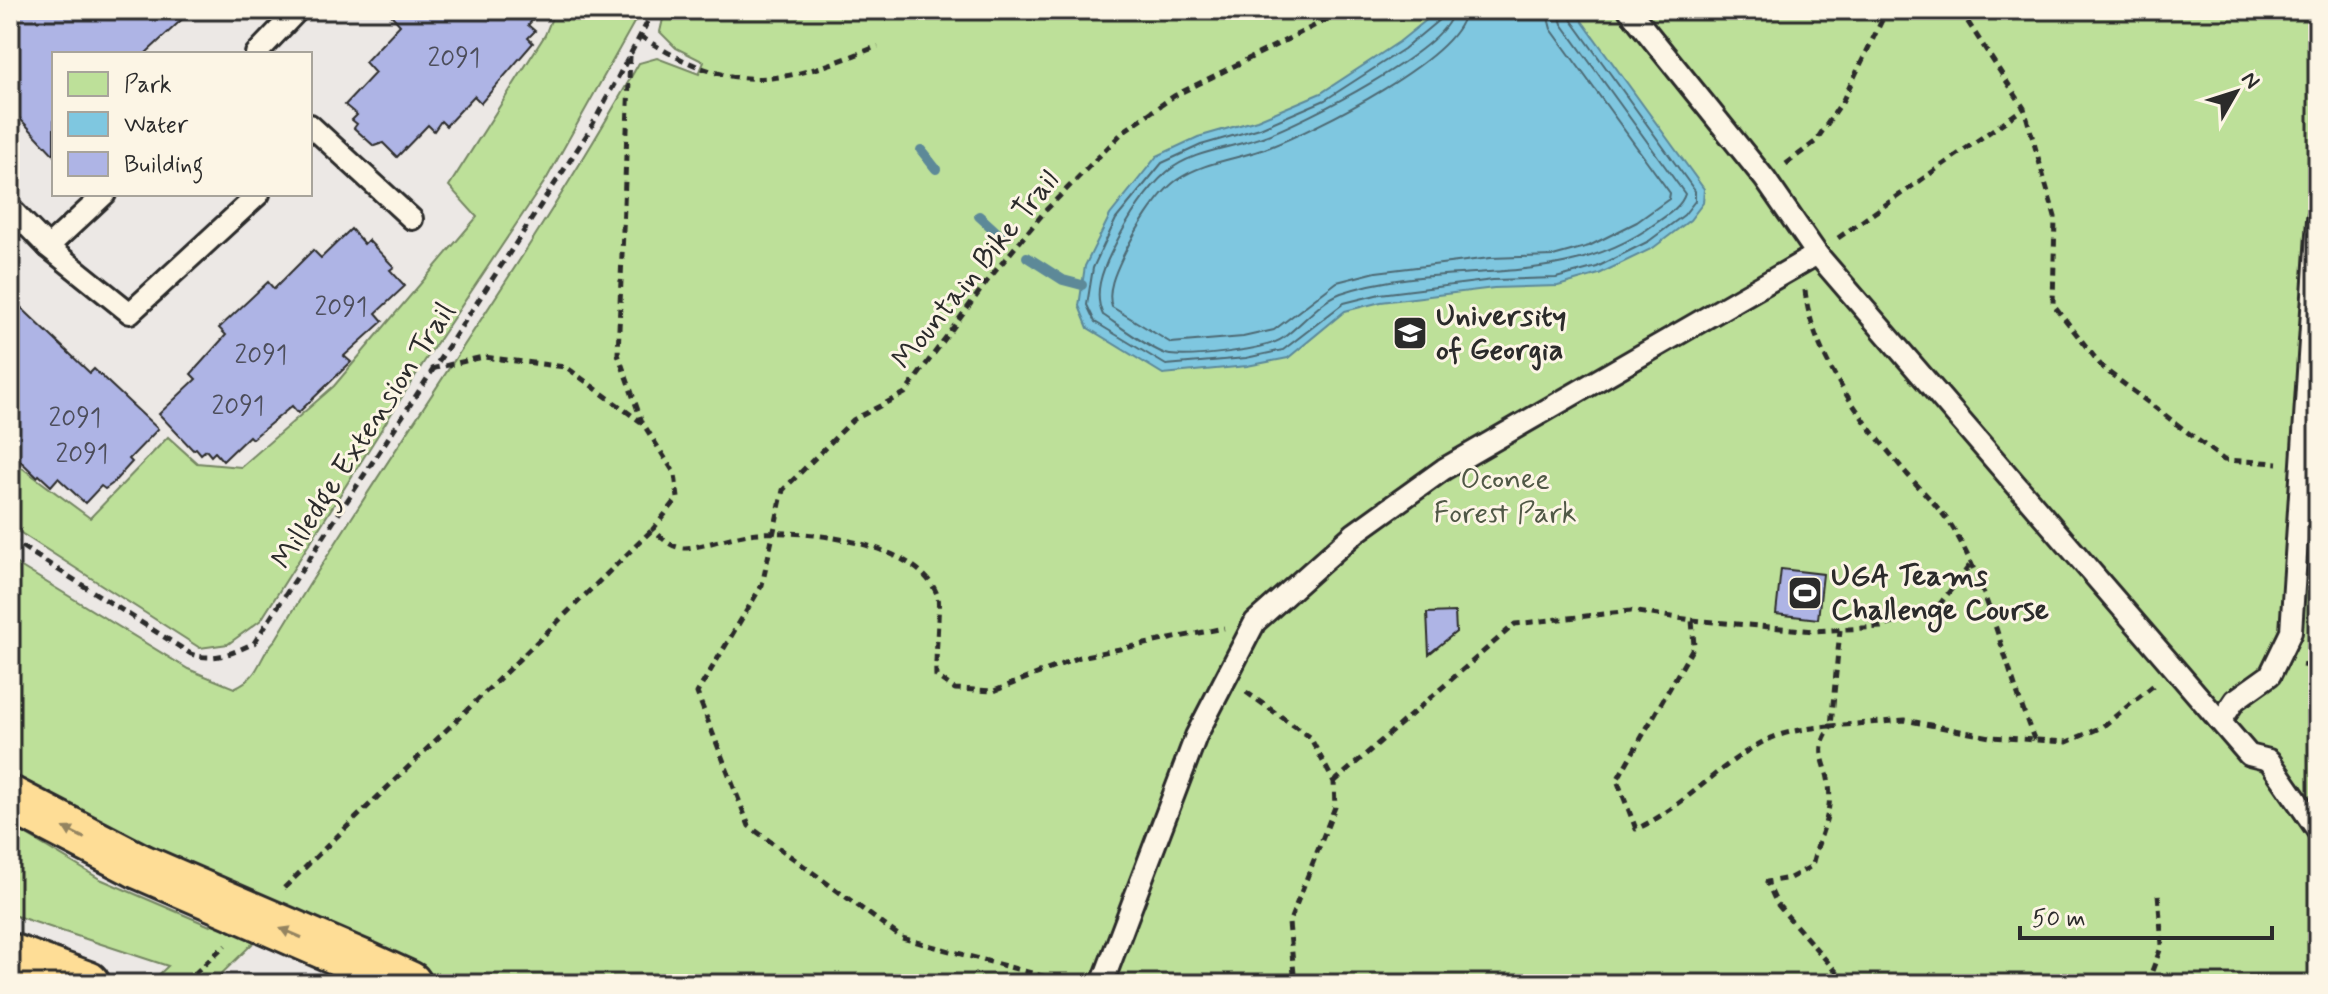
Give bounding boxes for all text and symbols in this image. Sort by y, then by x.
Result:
house number: 2091 [428,42,480,76]
legend [52,52,312,196]
north arrow [2196,52,2276,132]
text: N [2234,66,2265,95]
text: Park [124,70,172,101]
text: Water [124,110,189,141]
text: Building [124,150,204,184]
street label: Mountain Bike Trail [884,162,1068,378]
house number: 2091 [315,291,367,325]
street label: Milledge Extension Trail [263,295,467,578]
place label: University of Georgia [1436,297,1566,371]
school or university icon: University of Georgia [1391,314,1429,352]
house number: 2091 [235,339,287,373]
house number: 2091 [212,390,264,424]
house number: 2091 [49,402,101,436]
house number: 2091 [56,438,108,472]
park label: Oconee Forest Park [1433,460,1577,533]
place label: UGA Teams Challenge Course [1831,557,2049,633]
sports icon: UGA Teams Challenge Course [1786,574,1824,612]
one-way arrow [62,826,85,840]
scale bar [2020,890,2272,940]
text: 50 m [2032,904,2086,935]
one-way arrow [279,926,303,939]

